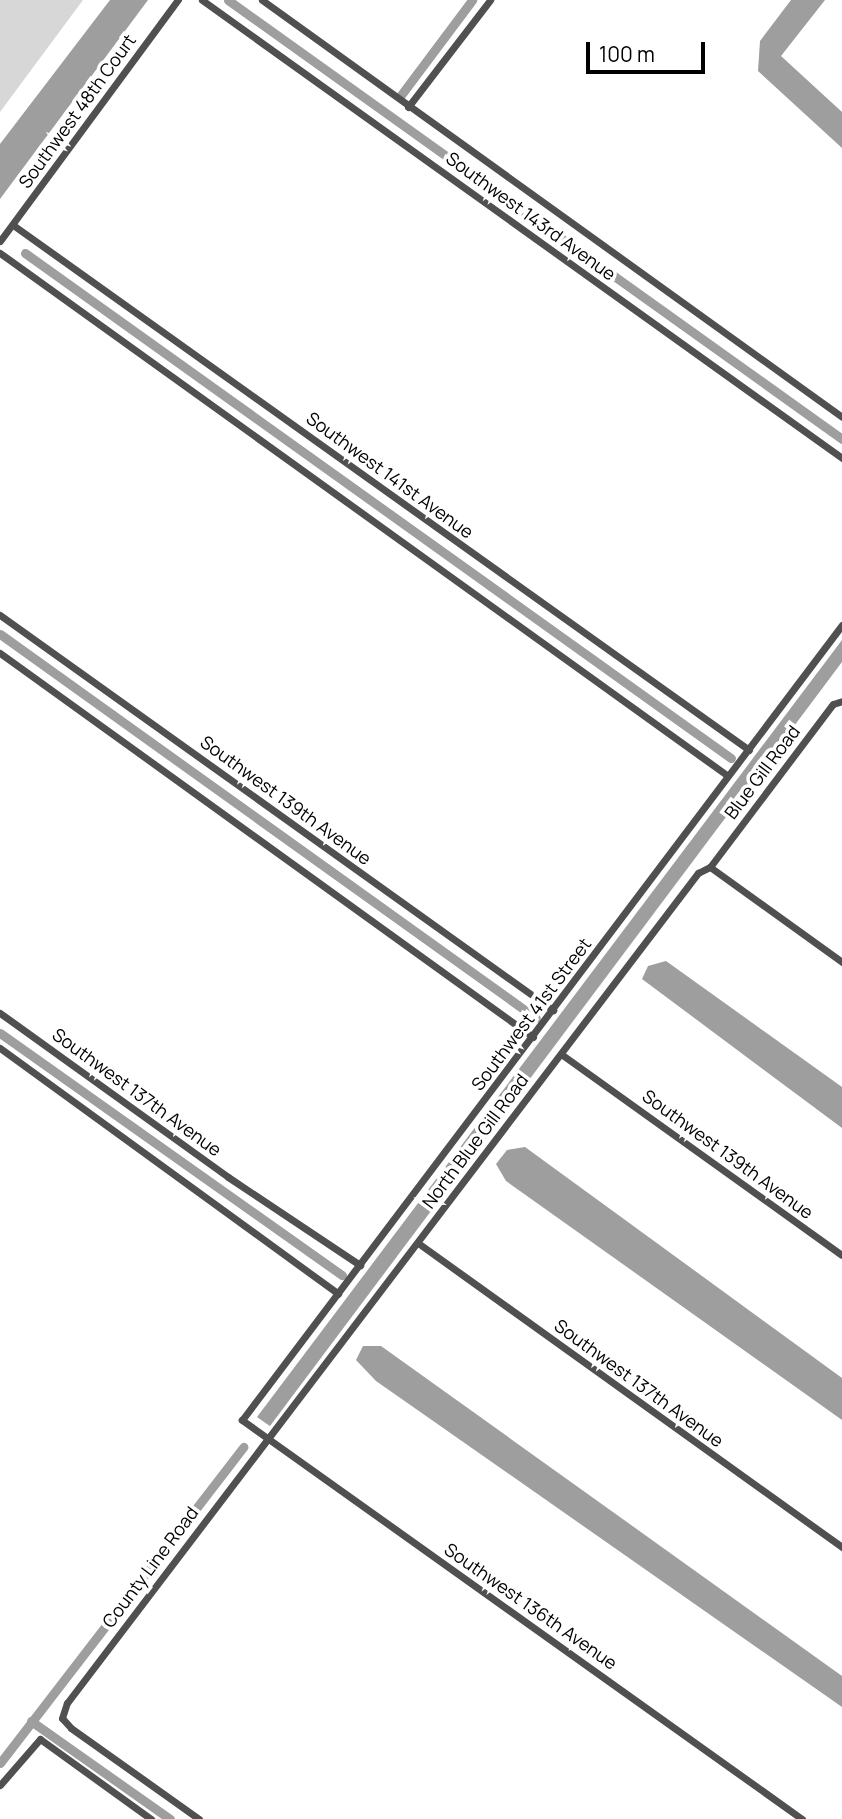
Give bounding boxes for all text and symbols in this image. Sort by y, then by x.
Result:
scale bar [590,28,709,72]
street label: Southwest 48th Court [14,30,140,192]
text: 100 m [599,40,655,68]
street label: Southwest 143rd Avenue [442,147,620,285]
street label: Southwest 141st Avenue [302,407,478,543]
street label: Blue Gill Road [720,721,804,823]
street label: Southwest 139th Avenue [196,731,376,869]
street label: Southwest 41st Street [467,933,595,1095]
street label: Southwest 137th Avenue [48,1023,226,1161]
street label: North Blue Gill Road [417,1070,533,1212]
street label: Southwest 139th Avenue [638,1085,818,1223]
street label: Southwest 137th Avenue [550,1314,728,1452]
street label: County Line Road [98,1502,202,1632]
street label: Southwest 136th Avenue [440,1538,622,1674]

